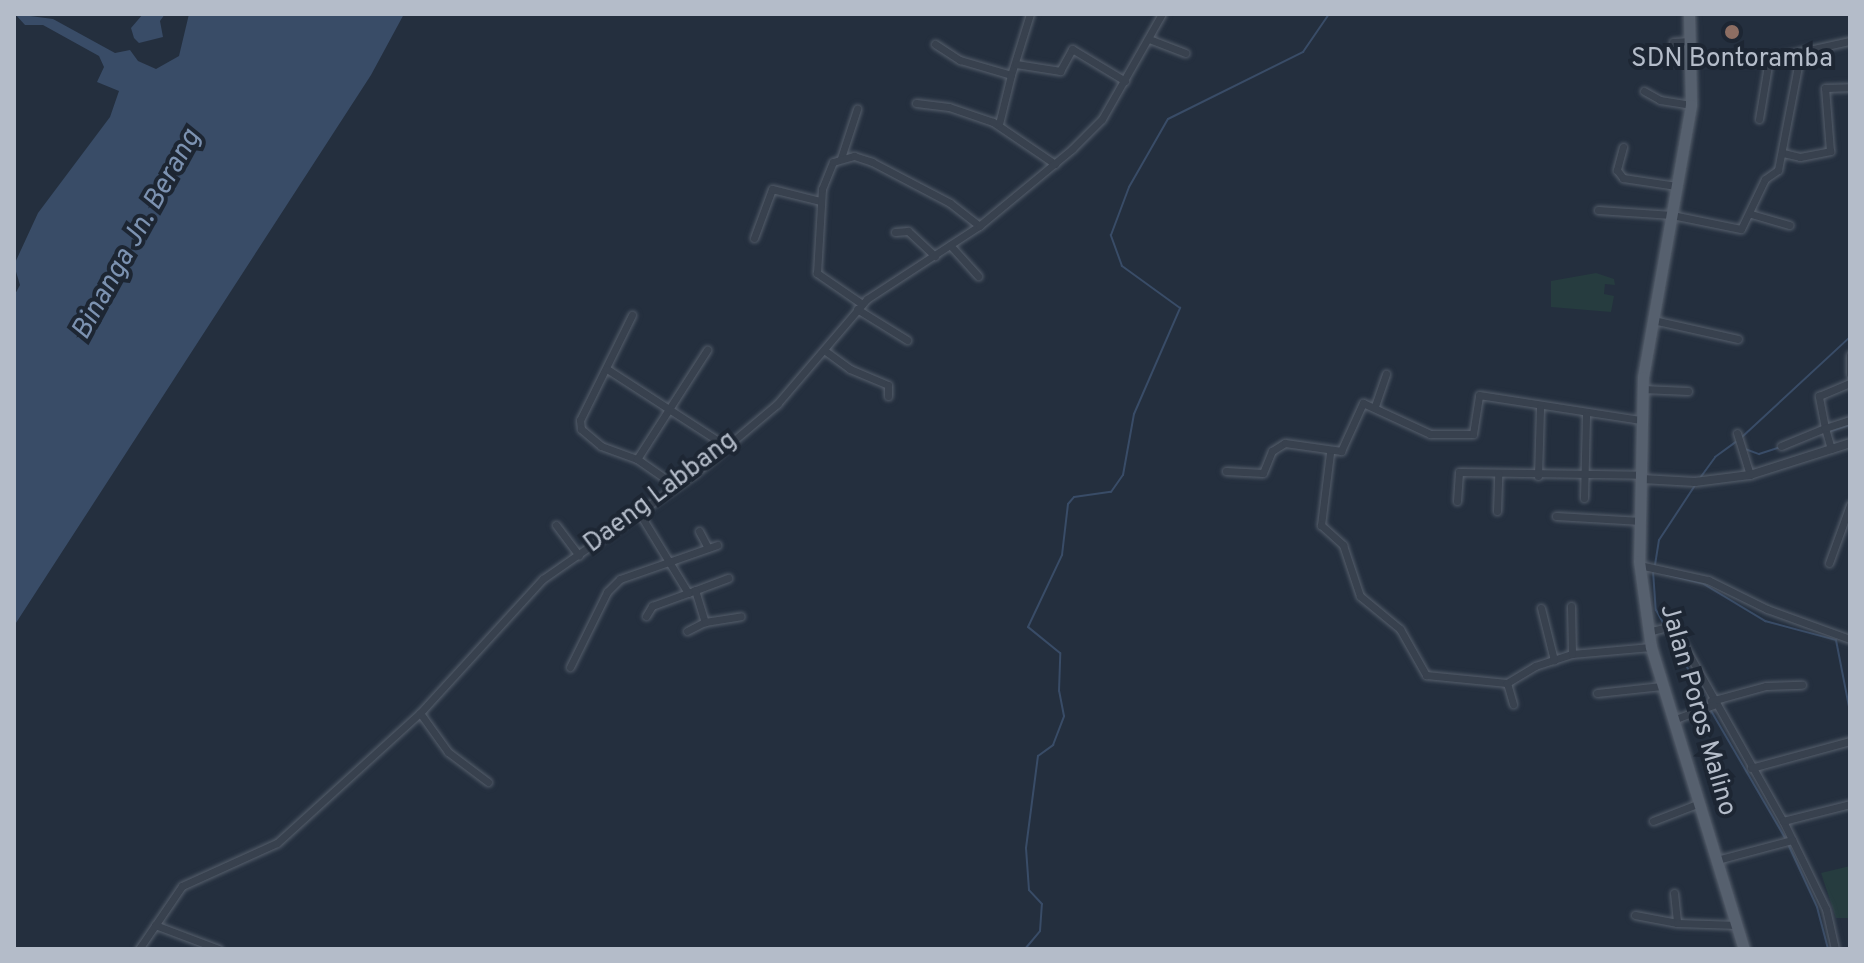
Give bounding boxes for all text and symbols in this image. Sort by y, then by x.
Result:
marker: SDN Bontoramba [1723,23,1741,41]
place label: SDN Bontoramba [1631,44,1833,76]
water label: Binanga Jn. Berang [65,124,209,346]
street label: Daeng Labbang [579,426,743,560]
street label: Jalan Poros Malino [1652,600,1742,820]

